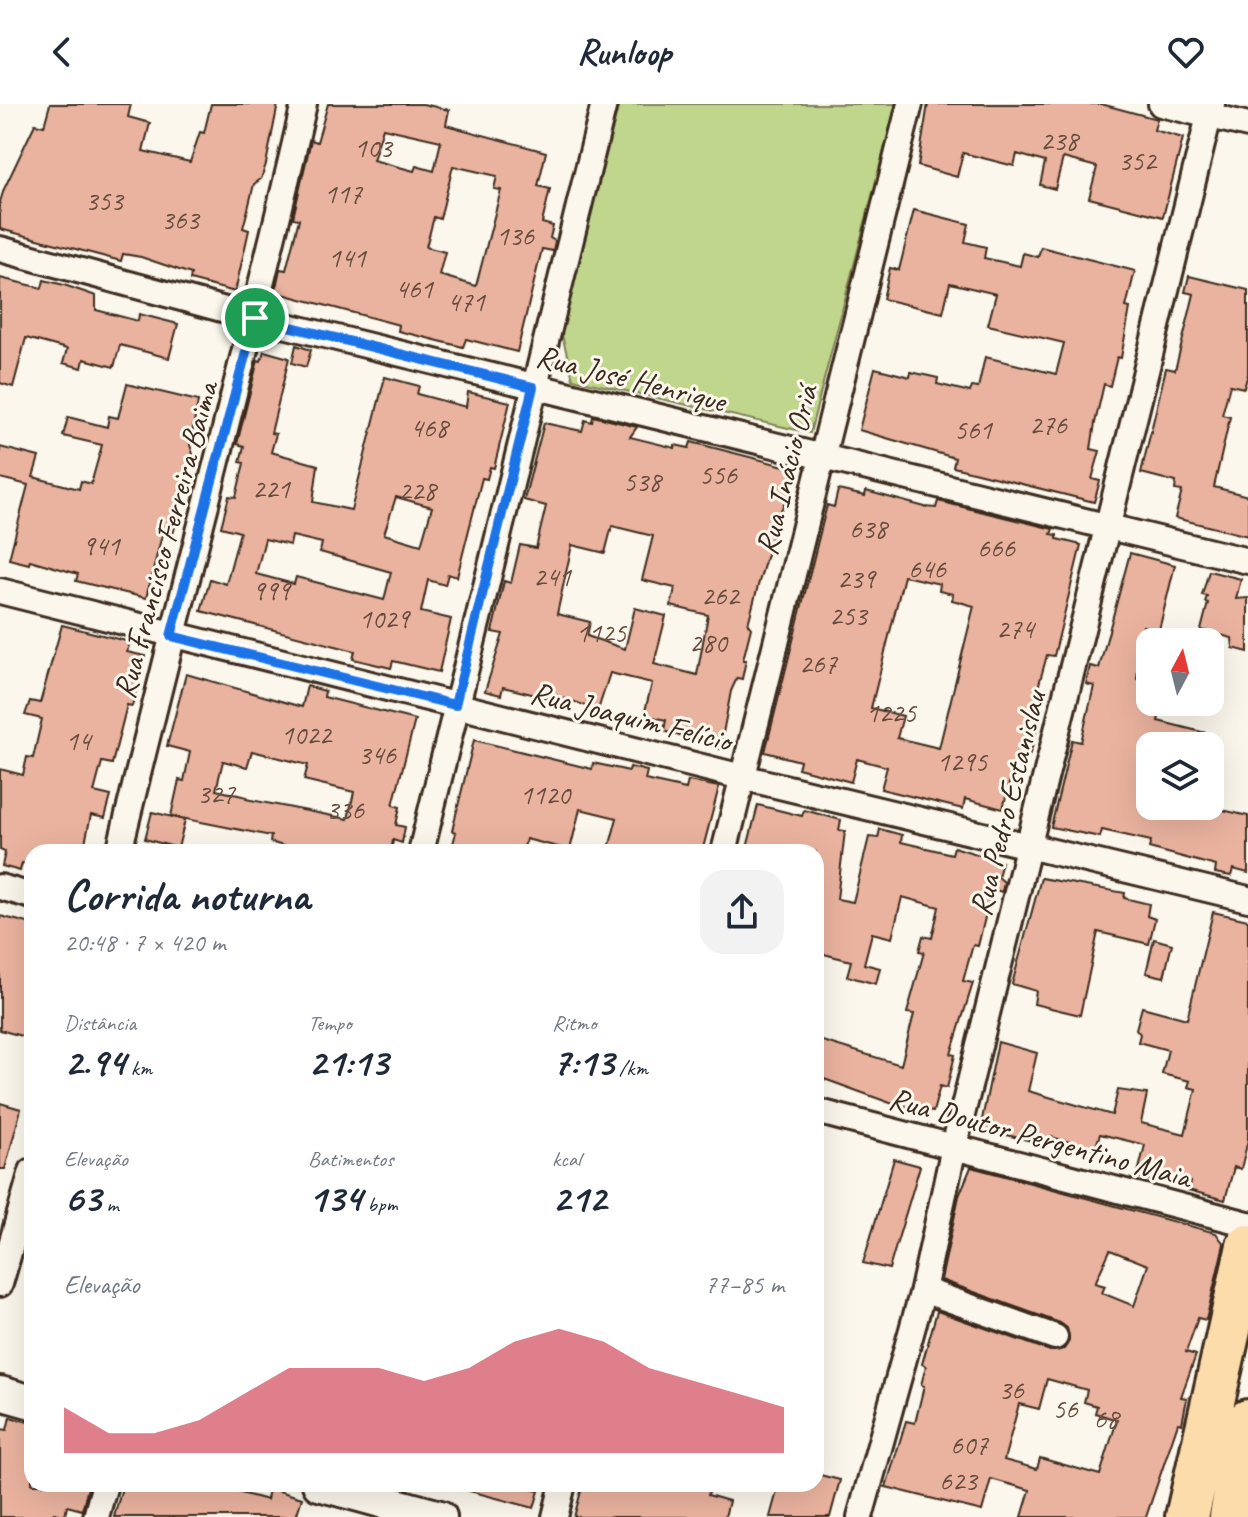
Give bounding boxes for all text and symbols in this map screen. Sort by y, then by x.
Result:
text: Runloop [577,29,671,75]
icon: back [40,30,84,74]
icon: heart [1164,30,1208,74]
house number: 238 [1040,123,1080,158]
house number: 103 [354,130,394,165]
house number: 352 [1118,143,1158,178]
house number: 117 [324,176,363,211]
house number: 353 [85,183,125,218]
house number: 363 [161,202,201,237]
house number: 136 [496,218,535,253]
house number: 141 [328,240,367,275]
house number: 461 [395,271,434,306]
pin [221,284,289,352]
house number: 471 [447,284,486,319]
icon: arrive [233,296,277,340]
street label: Rua José Henrique [532,335,732,422]
street label: Rua Francisco Ferreira Baima [104,375,228,703]
street label: Rua Inácio Oriá [746,378,828,559]
house number: 276 [1029,407,1068,442]
house number: 468 [410,410,450,445]
house number: 561 [954,412,993,447]
house number: 556 [699,457,738,492]
house number: 538 [623,464,663,499]
house number: 221 [252,471,291,506]
house number: 228 [398,473,438,508]
house number: 638 [849,511,889,546]
house number: 941 [82,528,121,563]
house number: 666 [977,530,1016,565]
house number: 646 [908,551,947,586]
house number: 241 [533,559,572,594]
house number: 239 [837,561,877,596]
house number: 999 [252,573,292,608]
house number: 262 [701,578,741,613]
house number: 253 [829,598,869,633]
house number: 1029 [359,601,412,636]
house number: 274 [996,611,1036,646]
house number: 1125 [576,615,628,650]
house number: 280 [689,625,729,660]
north arrow [1136,628,1224,716]
map controls [1136,628,1224,820]
house number: 267 [799,646,838,681]
street label: Rua Joaquim Felício [526,672,739,762]
street label: Rua Pedro Estanislau [960,684,1056,920]
house number: 1225 [866,695,918,730]
house number: 1022 [281,717,334,752]
house number: 14 [65,723,93,758]
button: layers [1136,732,1224,820]
house number: 346 [358,737,397,772]
house number: 1295 [937,744,989,779]
house number: 327 [197,776,236,811]
house number: 1120 [520,777,573,812]
house number: 336 [326,792,365,827]
text: Corrida noturna [64,868,309,923]
button: share [700,870,784,954]
text: 20:48 · 7 × 420 m [64,926,225,959]
text: Distância [64,1009,136,1037]
text: Tempo [308,1009,352,1037]
text: Ritmo [552,1009,596,1037]
text: 2.94 [64,1037,125,1087]
text: 21:13 [308,1037,388,1087]
text: 7:13 [552,1037,614,1087]
text: km [125,1054,152,1082]
text: /km [614,1054,648,1082]
street label: Rua Doutor Pergentino Maia [885,1077,1198,1198]
text: Elevação [64,1145,128,1173]
text: Batimentos [308,1145,394,1173]
text: kcal [552,1145,581,1173]
text: 63 [64,1173,101,1223]
text: 134 [308,1173,362,1223]
text: 212 [552,1173,606,1223]
text: m [101,1190,119,1218]
text: bpm [362,1190,398,1218]
text: Elevação [64,1268,139,1301]
text: 77–85 m [705,1268,784,1301]
house number: 36 [998,1372,1025,1407]
house number: 56 [1052,1391,1079,1426]
house number: 68 [1093,1401,1121,1436]
house number: 607 [950,1427,989,1462]
house number: 623 [939,1463,979,1498]

